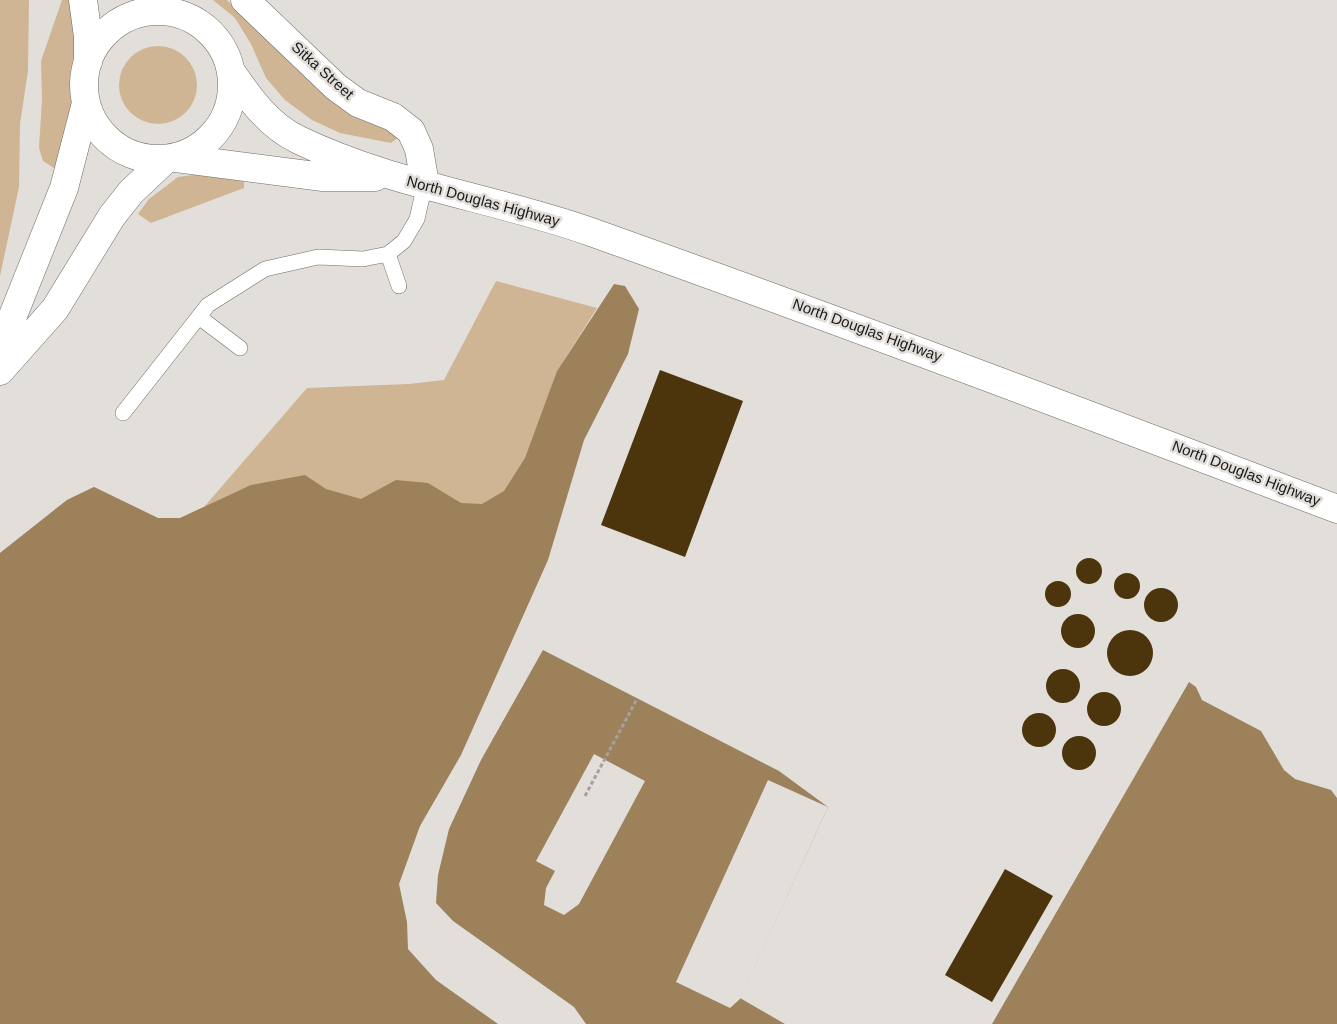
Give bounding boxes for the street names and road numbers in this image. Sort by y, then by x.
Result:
street label: Sitka Street [287,38,357,104]
street label: North Douglas Highway [405,173,561,231]
street label: North Douglas Highway [790,296,944,366]
street label: North Douglas Highway [1169,437,1323,511]

